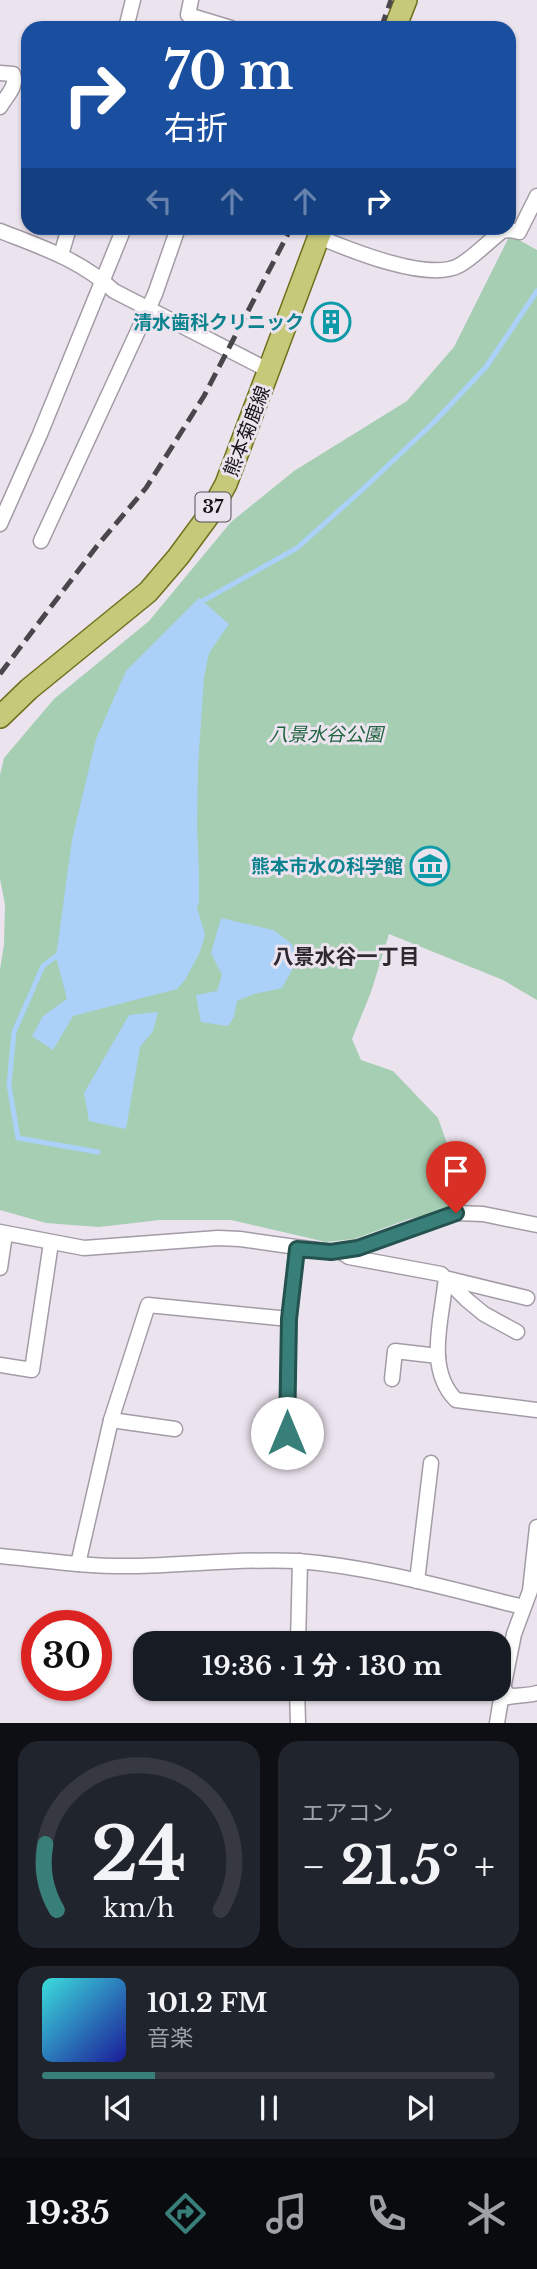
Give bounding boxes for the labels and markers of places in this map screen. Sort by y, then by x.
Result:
building icon: 清水歯科クリニック [310,301,352,343]
place label: 清水歯科クリニック [133,311,304,334]
museum icon: 熊本市水の科学館 [409,845,451,887]
place label: 熊本市水の科学館 [251,855,403,878]
pin [426,1141,486,1213]

